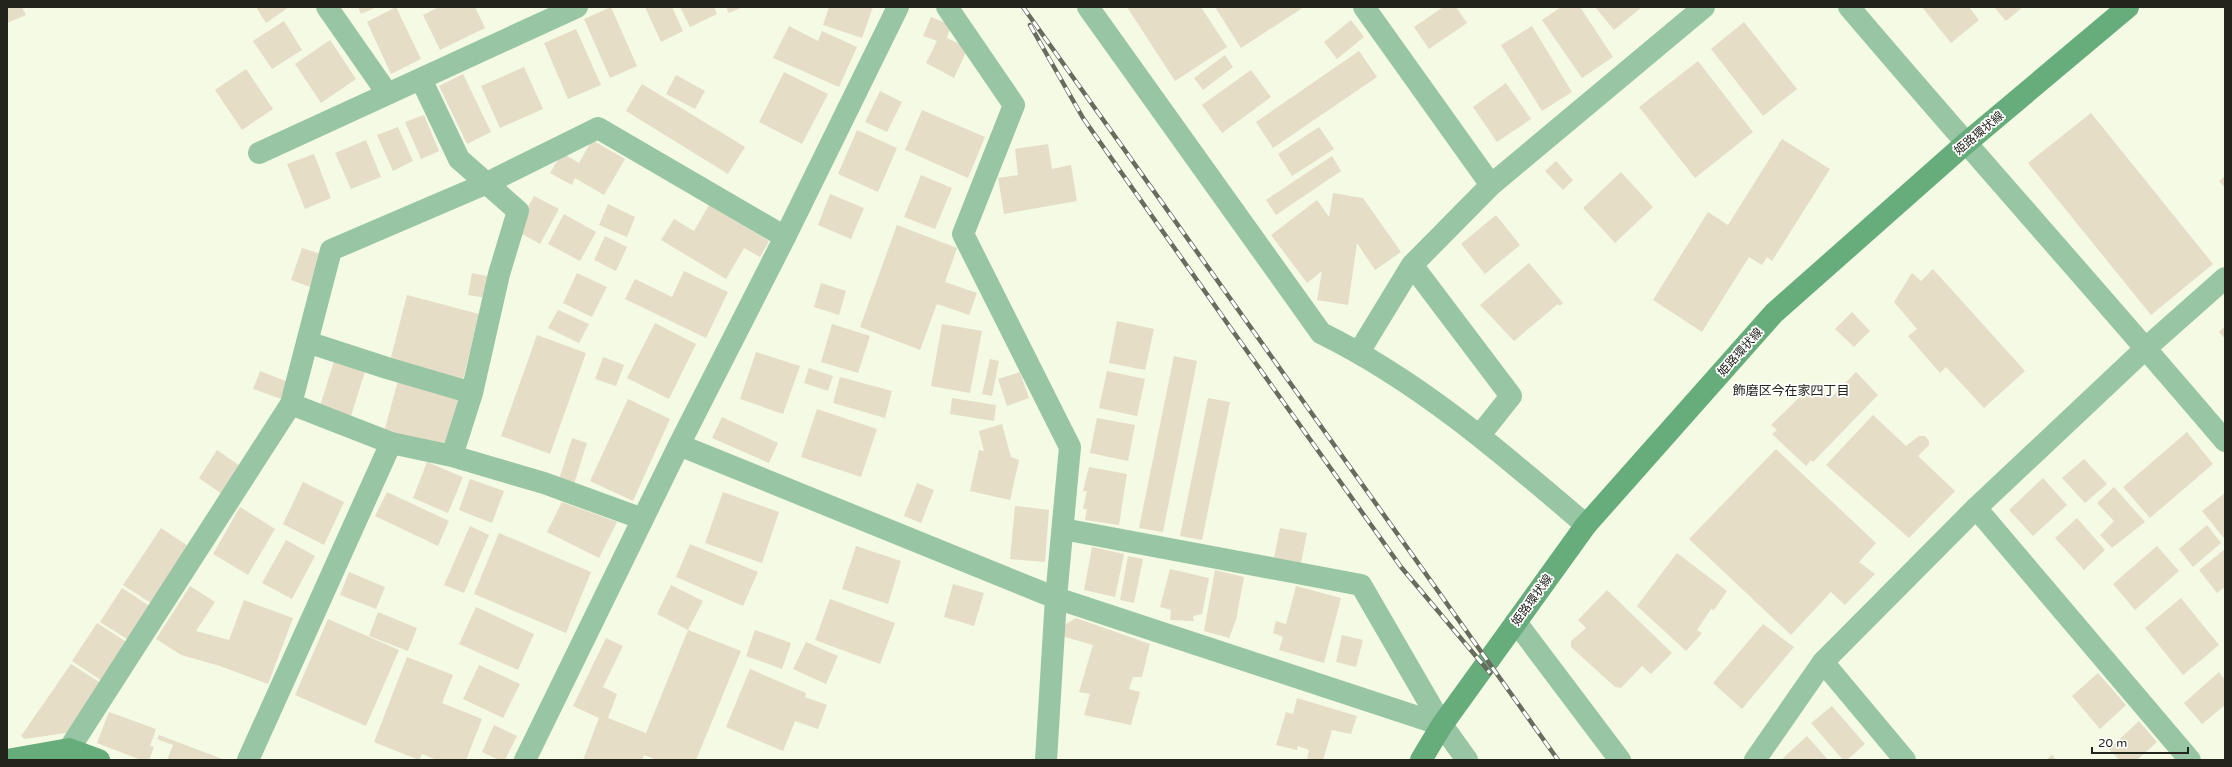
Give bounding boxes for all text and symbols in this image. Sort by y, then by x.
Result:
street label: 姫路環状線 [1952,108,2006,158]
street label: 姫路環状線 [1715,325,1765,379]
district label: 飾磨区今在家四丁目 [1732,383,1850,399]
street label: 姫路環状線 [1509,572,1555,628]
scale bar [2092,729,2188,755]
text: 20 m [2098,736,2127,750]

